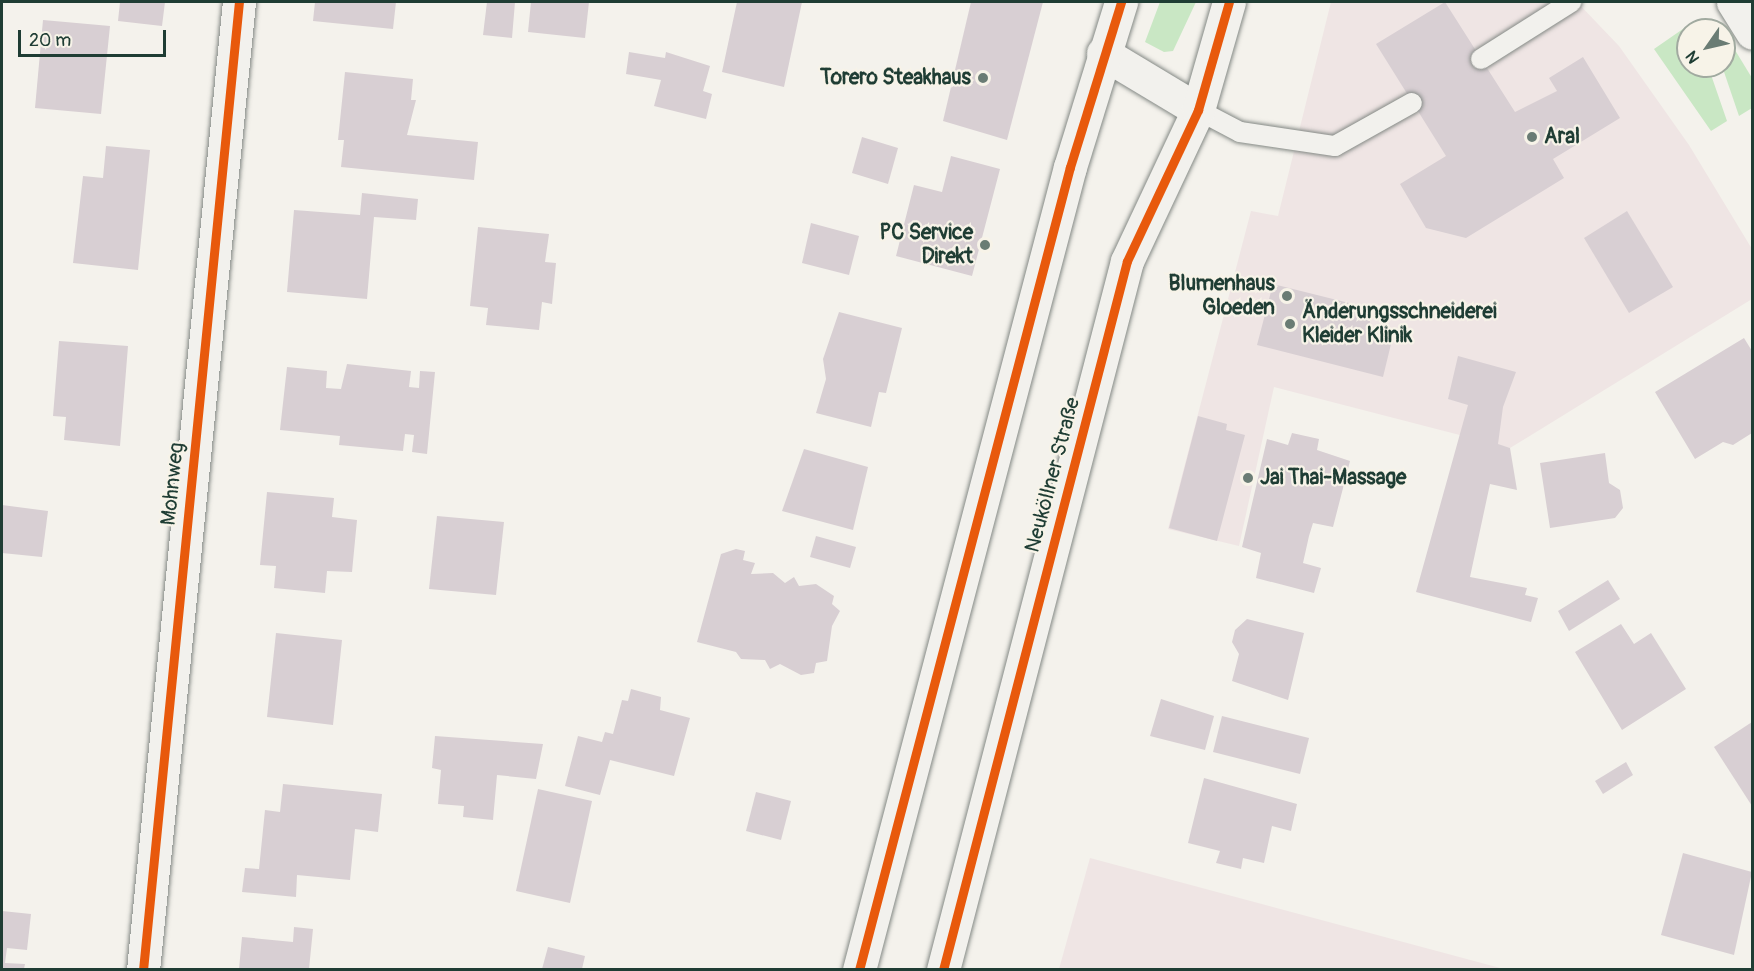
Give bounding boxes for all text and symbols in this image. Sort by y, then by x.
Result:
scale bar [21,18,170,56]
north arrow [1676,18,1736,78]
text: 20 m [29,29,71,52]
text: N [1681,47,1704,67]
place label: Torero Steakhaus [820,65,971,91]
marker: Torero Steakhaus [976,71,990,85]
place label: Aral [1544,124,1580,150]
marker: Aral [1525,130,1539,144]
place label: PC Service Direkt [880,220,973,270]
marker: PC Service Direkt [978,238,992,252]
place label: Blumenhaus Gloeden [1169,271,1275,321]
marker: Blumenhaus Gloeden [1280,289,1294,303]
place label: Änderungsschneiderei Kleider Klinik [1302,299,1497,349]
marker: Änderungsschneiderei Kleider Klinik [1283,317,1297,331]
street label: Neuköllner Straße [1020,395,1086,555]
street label: Mohnweg [156,441,190,527]
place label: Jai Thai-Massage [1260,465,1406,491]
marker: Jai Thai-Massage [1241,471,1255,485]

